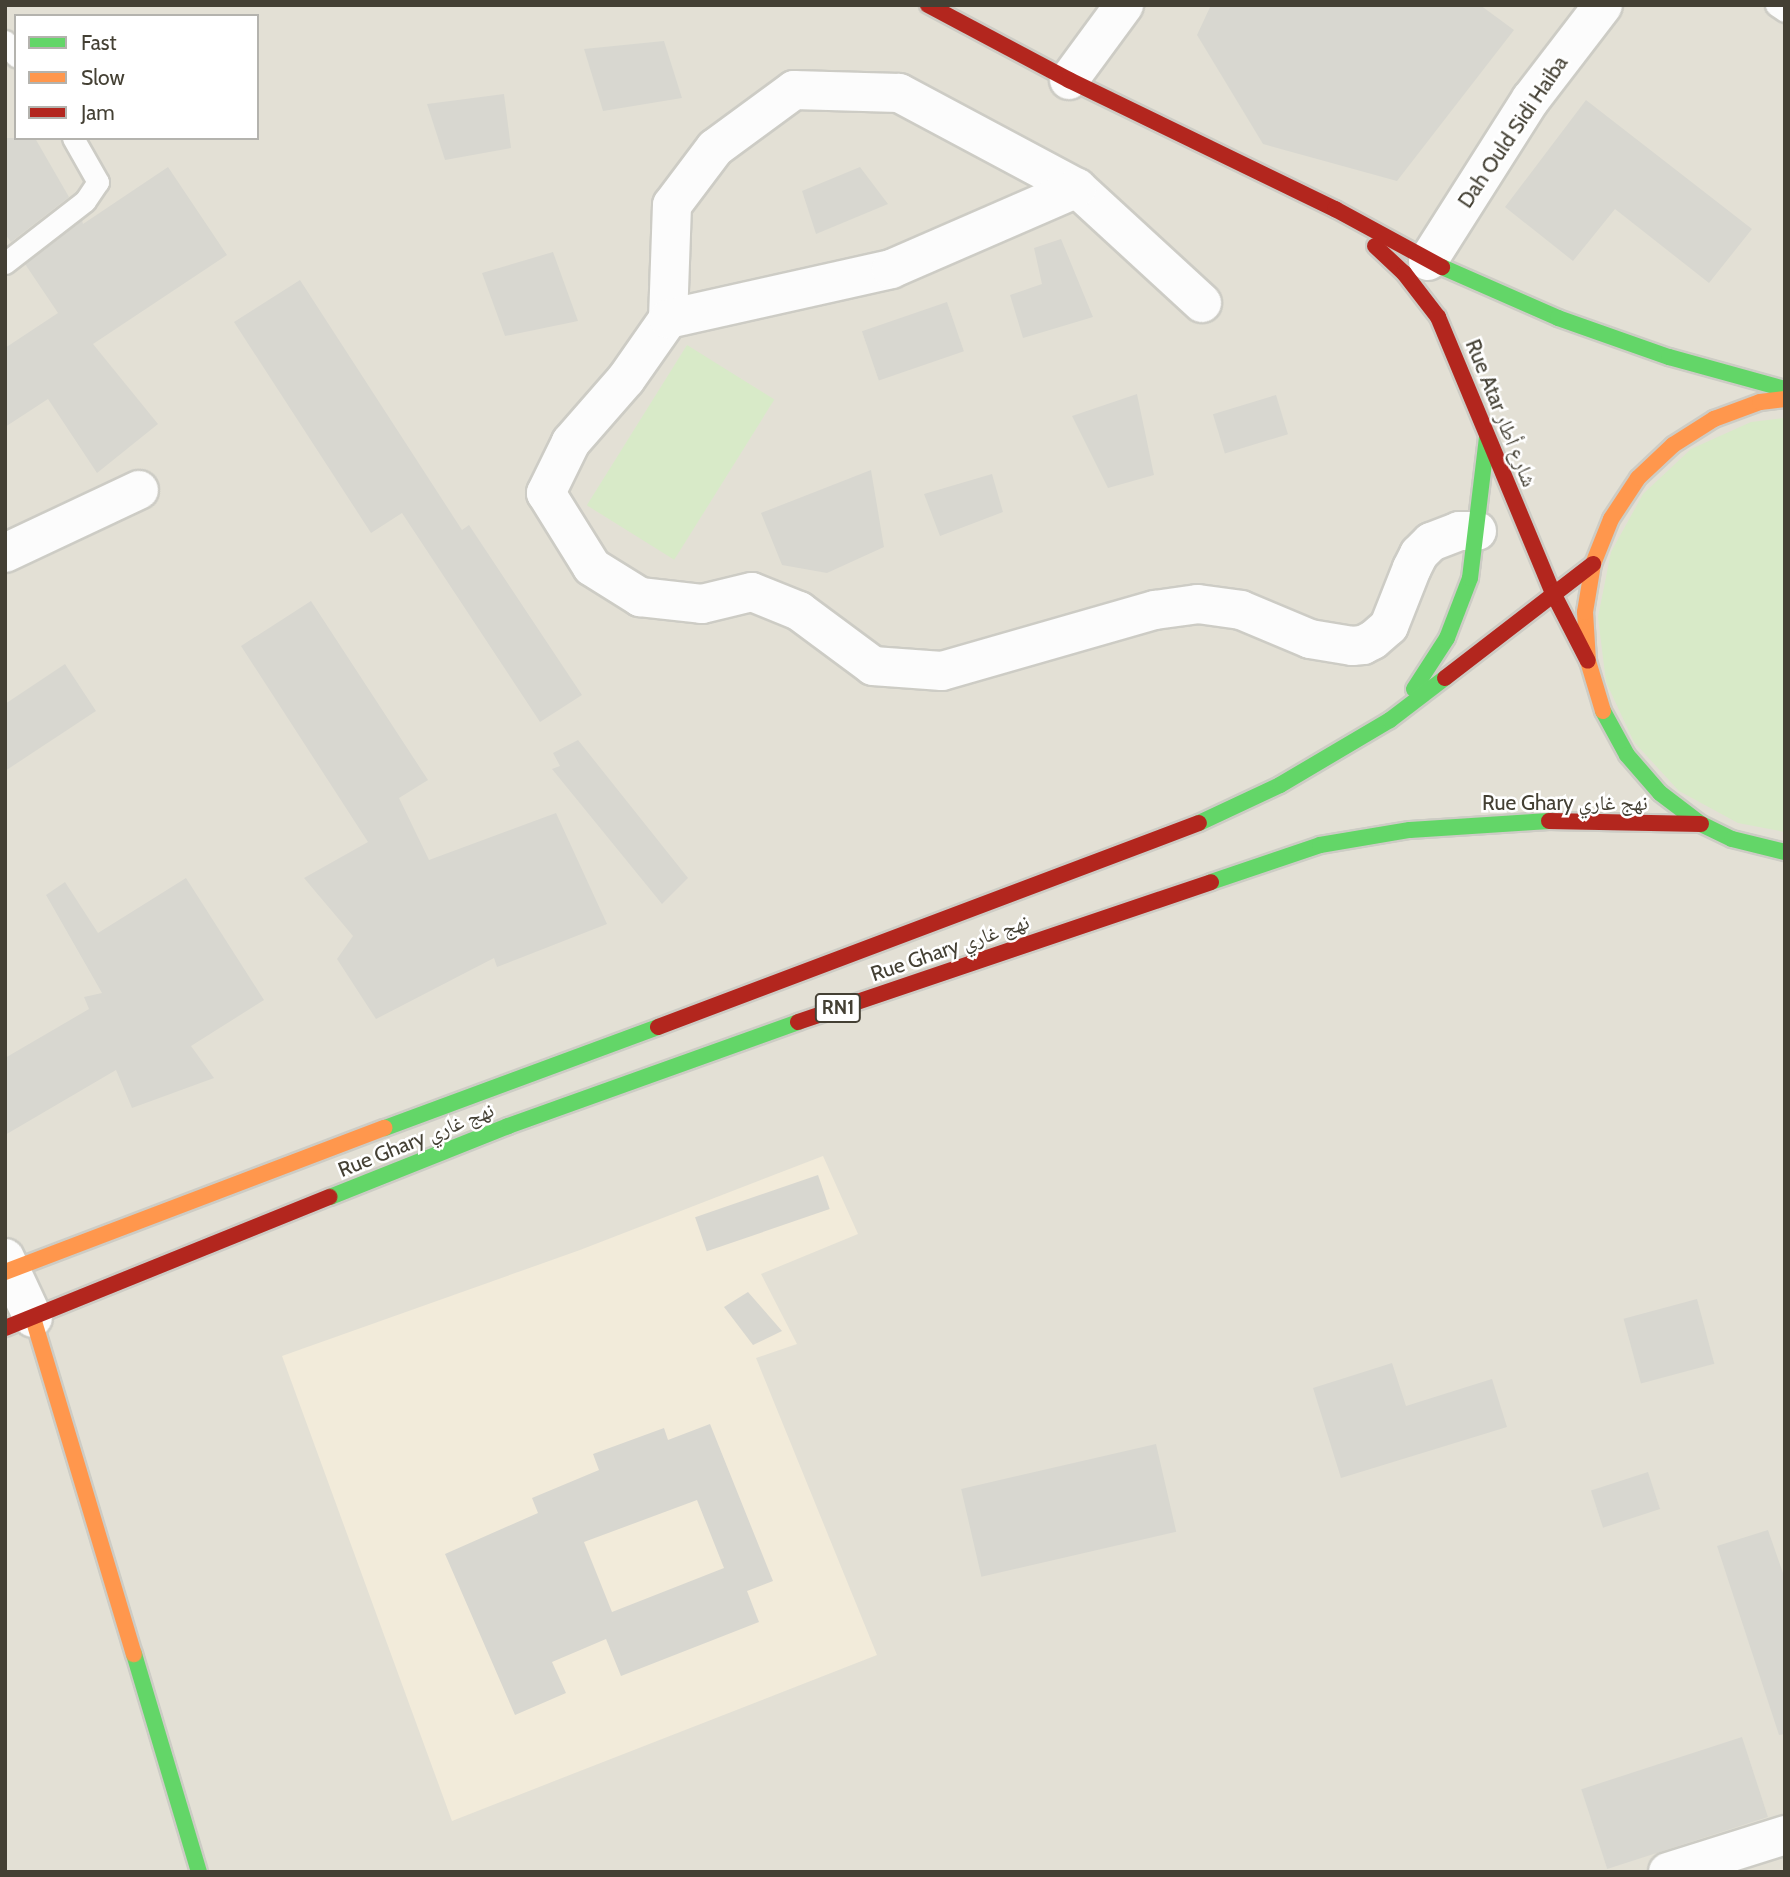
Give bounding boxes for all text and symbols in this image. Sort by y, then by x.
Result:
legend [14,14,259,140]
text: Fast [81,30,117,55]
street label: Dah Ould Sidi Haiba [1453,51,1573,213]
text: Slow [81,65,125,90]
text: Jam [81,100,115,125]
street label: Rue Atar شارع أطار [1460,336,1542,490]
street label: Rue Ghary نهج غاري [1482,790,1648,816]
street label: Rue Ghary نهج غاري [868,909,1032,987]
road number: RN1 [814,992,862,1024]
street label: Rue Ghary نهج غاري [334,1097,498,1183]

